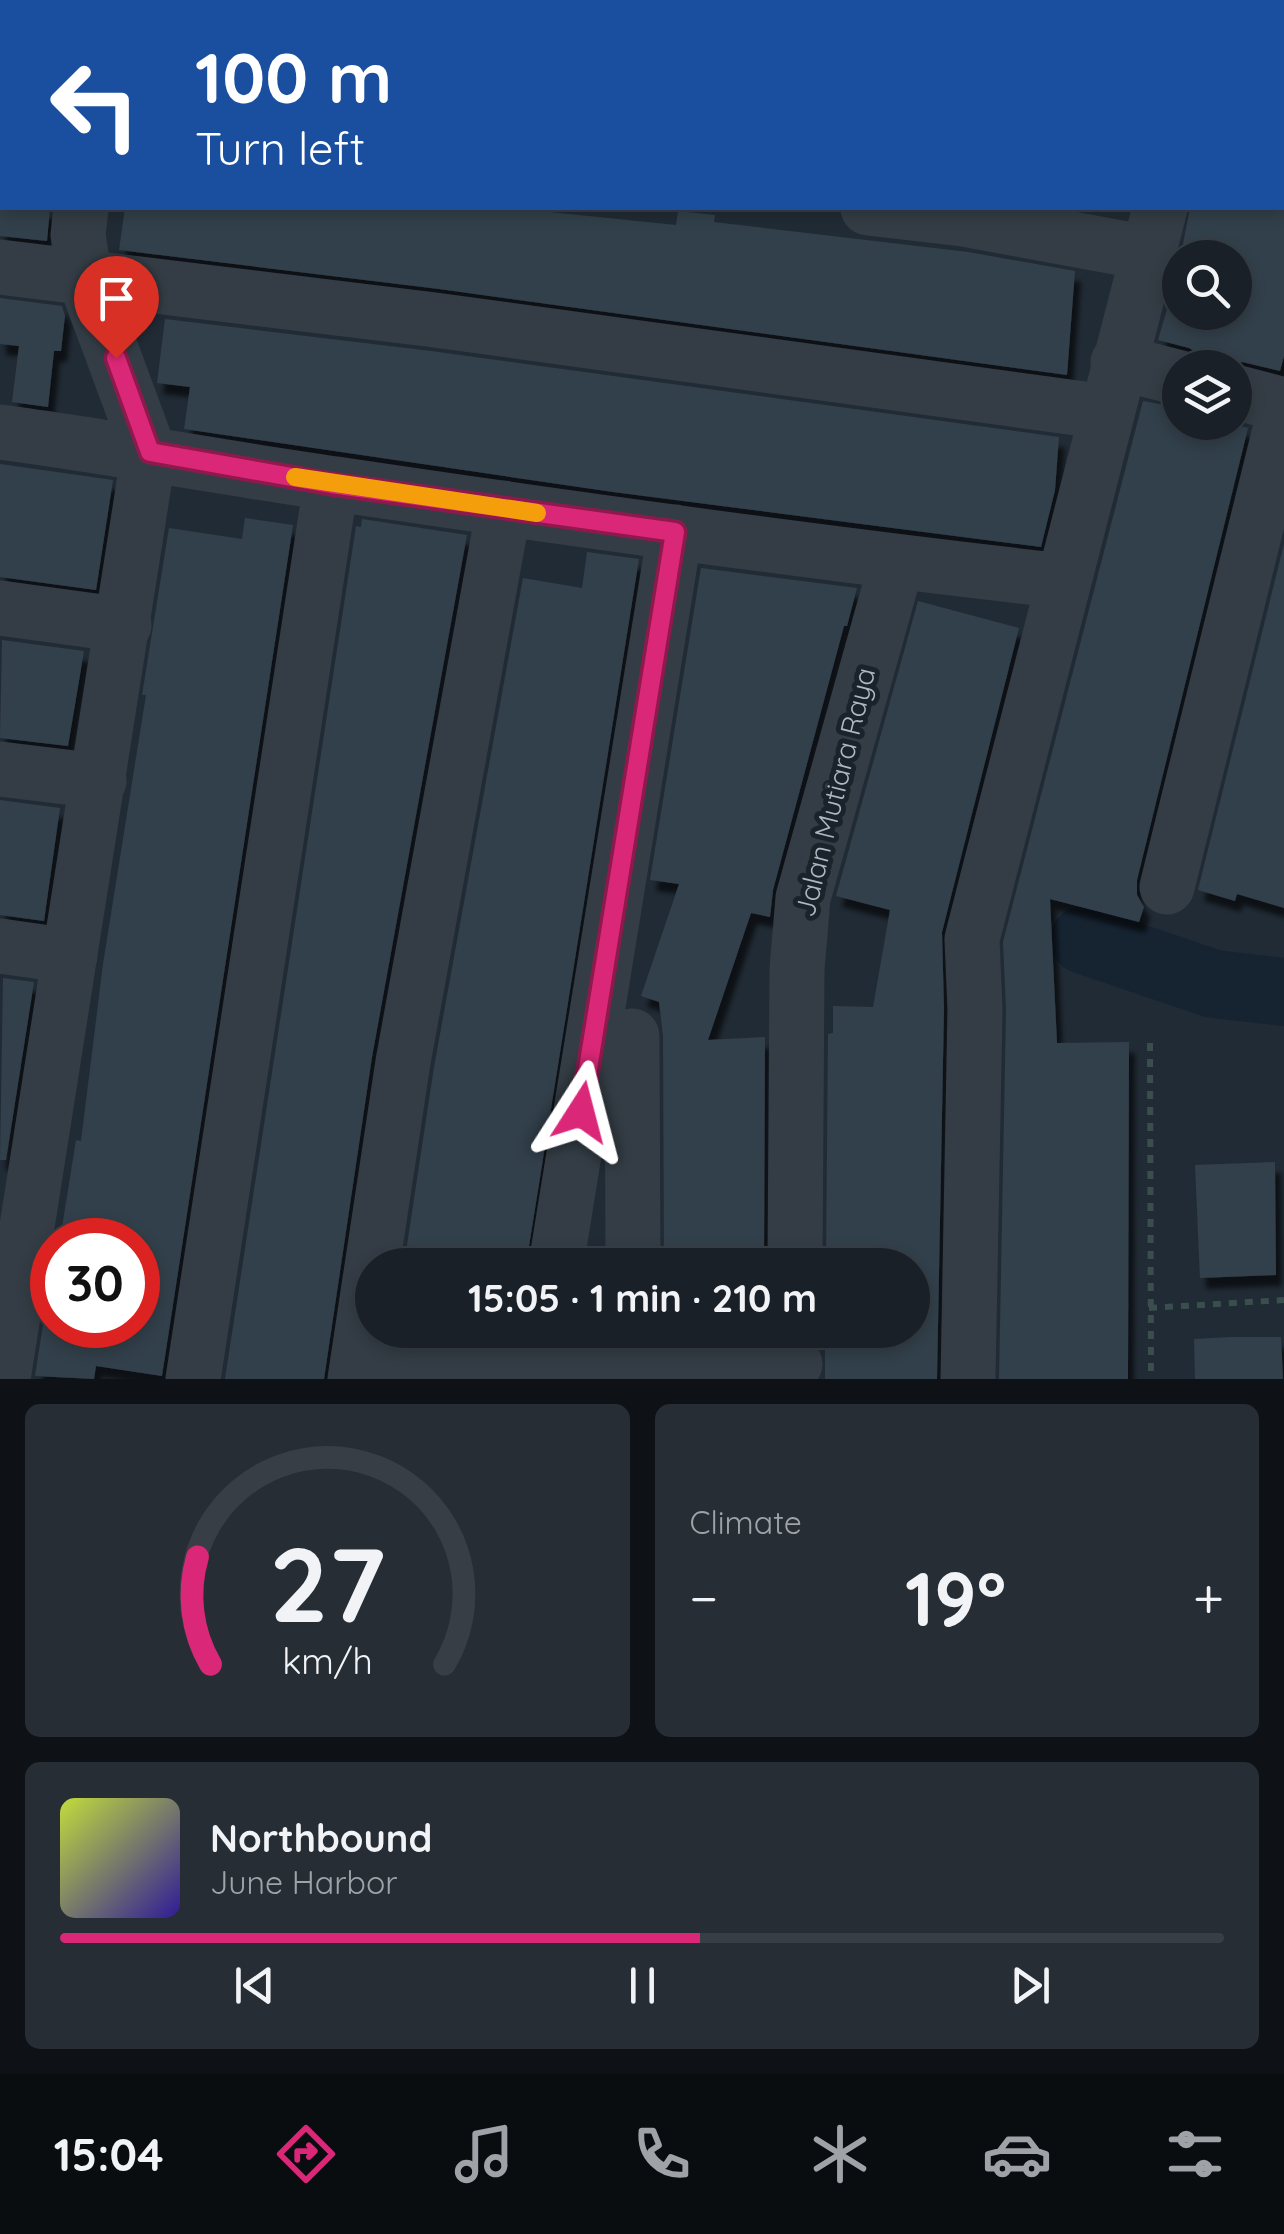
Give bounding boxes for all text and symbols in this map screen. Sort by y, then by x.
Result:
text: 100 m [195,33,392,121]
icon: left [30,40,160,170]
text: Turn left [195,120,365,176]
map controls [1162,240,1252,440]
button: search [1162,240,1252,330]
pin [74,256,159,359]
icon: arrive [89,271,144,326]
button: layers [1162,350,1252,440]
street label: Jalan Mutiara Raya [787,664,882,920]
position arrow [529,1060,633,1164]
speed limit sign: 30 [30,1218,160,1348]
text: 15:05 · 1 min · 210 m [468,1274,817,1322]
text: Climate [690,1502,802,1542]
text: 27 [269,1518,385,1648]
text: 19° [905,1551,1006,1645]
text: − [690,1563,718,1632]
text: + [1193,1563,1224,1632]
text: km/h [282,1638,373,1683]
text: Northbound [210,1814,432,1862]
text: June Harbor [210,1862,398,1902]
icon: previous [227,1958,282,2013]
icon: pause [615,1958,670,2013]
icon: next [1003,1958,1058,2013]
icon: directions [271,2119,341,2189]
icon: music [449,2119,519,2189]
icon: phone [627,2119,697,2189]
icon: climate [805,2119,875,2189]
icon: car [982,2119,1052,2189]
icon: filters [1160,2119,1230,2189]
text: 15:04 [54,2126,164,2182]

